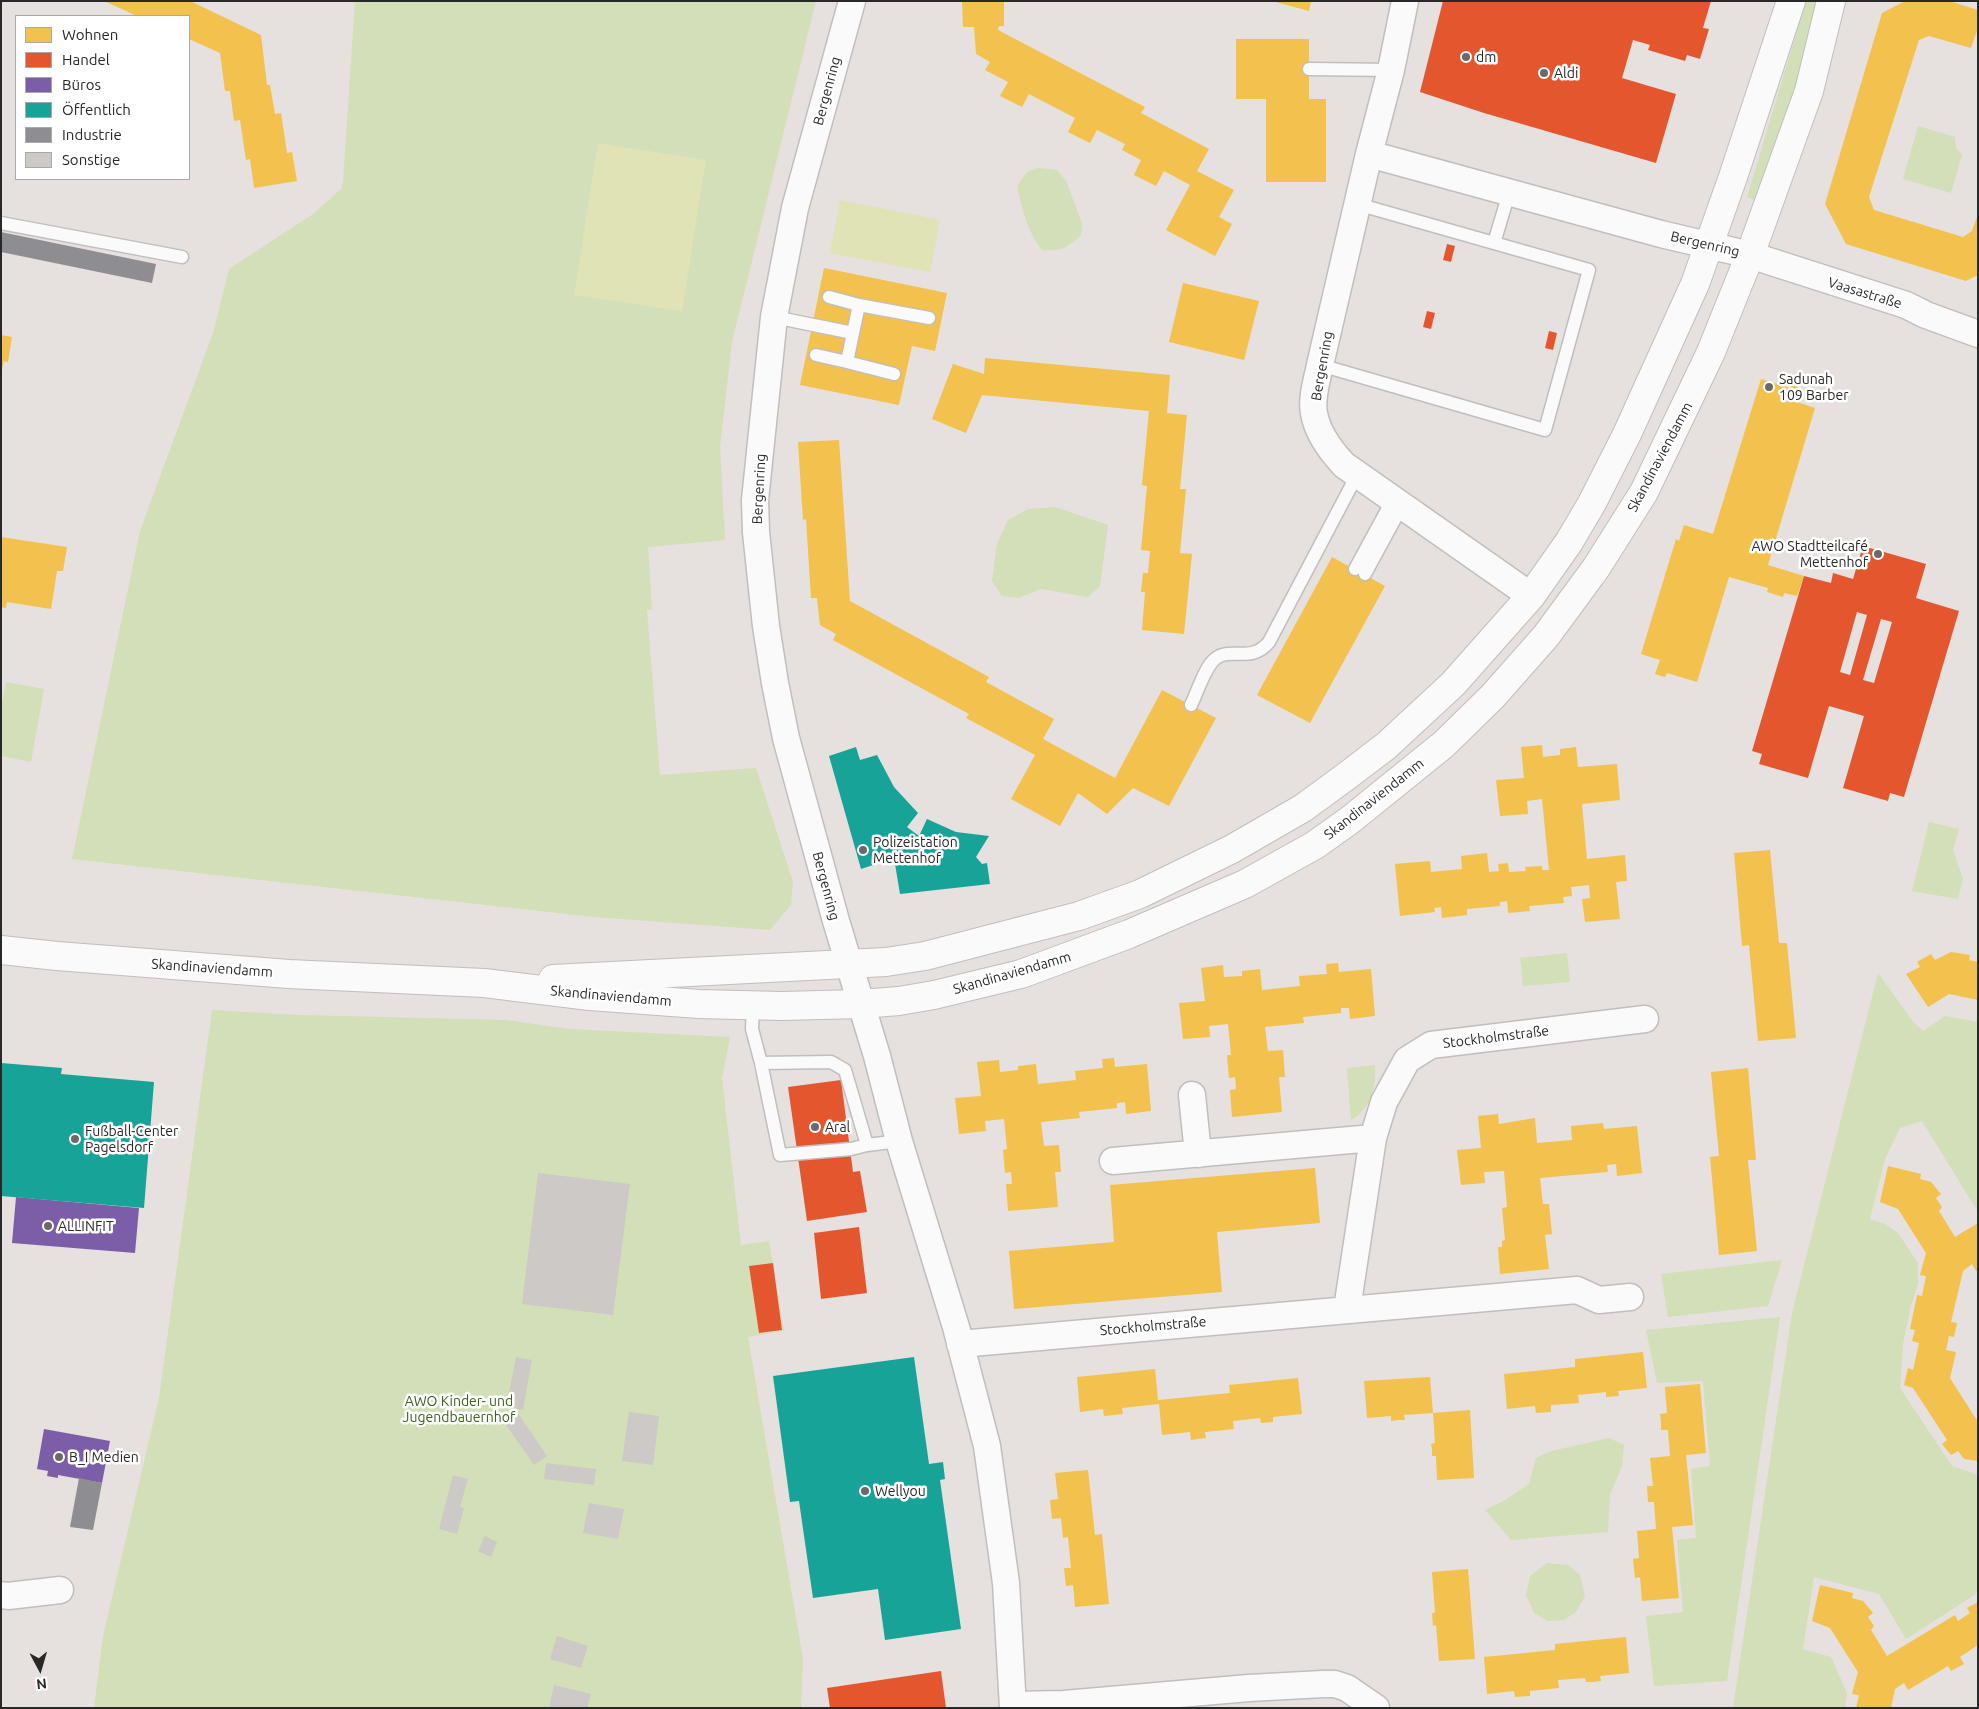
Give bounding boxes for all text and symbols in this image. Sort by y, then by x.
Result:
legend [15,15,190,180]
text: Wohnen [62,26,118,43]
place label: dm [1476,49,1496,65]
text: Handel [62,51,110,68]
marker: dm [1460,51,1472,63]
street label: Bergenring [810,55,844,127]
place label: Aldi [1554,65,1578,81]
marker: Aldi [1538,67,1550,79]
text: Büros [62,76,101,93]
text: Öffentlich [62,101,131,118]
text: Industrie [62,126,122,143]
text: Sonstige [62,151,120,168]
street label: Bergenring [1669,228,1741,260]
street label: Vaasastraße [1826,274,1904,312]
street label: Bergenring [1308,330,1336,402]
place label: Sadunah 109 Barber [1779,371,1849,404]
marker: Sadunah 109 Barber [1763,381,1775,393]
street label: Skandinaviendamm [1624,399,1696,515]
street label: Bergenring [749,453,769,525]
place label: AWO Stadtteilcafé Mettenhof [1751,538,1868,570]
marker: AWO Stadtteilcafé Mettenhof [1872,548,1884,560]
street label: Skandinaviendamm [1321,755,1427,843]
place label: Polizeistation Mettenhof [873,834,958,866]
marker: Polizeistation Mettenhof [857,844,869,856]
street label: Bergenring [809,850,843,922]
street label: Skandinaviendamm [951,948,1073,998]
street label: Skandinaviendamm [151,955,273,981]
street label: Skandinaviendamm [550,982,672,1010]
street label: Stockholmstraße [1442,1022,1550,1052]
place label: Aral [825,1119,850,1135]
marker: Aral [809,1121,821,1133]
place label: Fußball-Center Pagelsdorf [85,1123,178,1156]
marker: Fußball-Center Pagelsdorf [69,1133,81,1145]
place label: ALLINFIT [58,1218,114,1234]
marker: ALLINFIT [42,1220,54,1232]
street label: Stockholmstraße [1099,1313,1207,1339]
park label: AWO Kinder- und Jugendbauernhof [403,1393,515,1425]
place label: B_I Medien [69,1449,139,1465]
marker: B_I Medien [53,1451,65,1463]
place label: Wellyou [875,1483,926,1499]
marker: Wellyou [859,1485,871,1497]
north arrow [15,1644,65,1694]
text: N [36,1675,48,1692]

